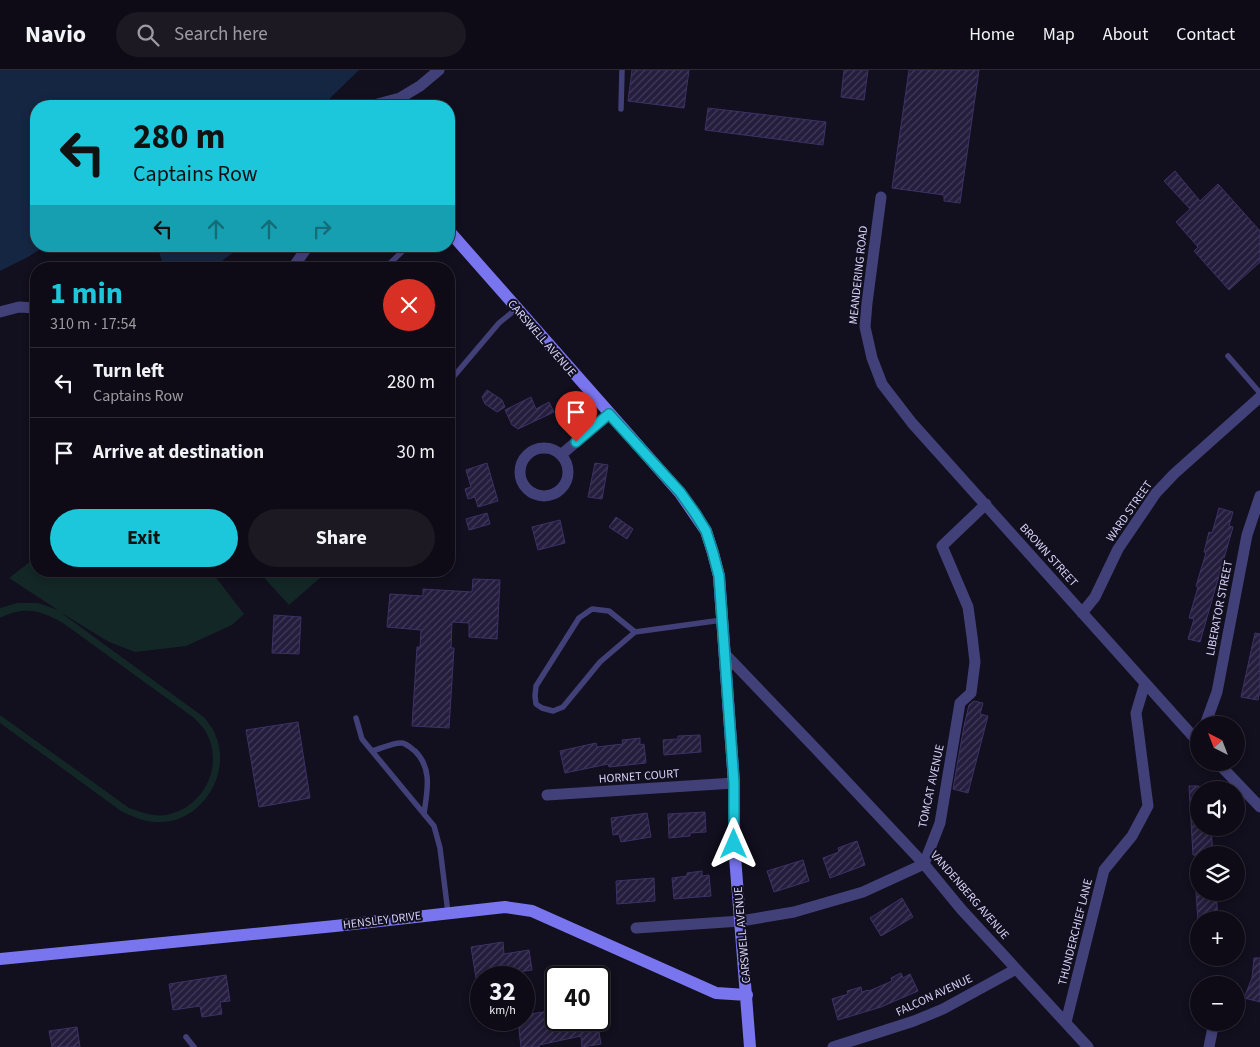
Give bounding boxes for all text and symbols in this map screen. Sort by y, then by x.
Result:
search box [116,12,466,57]
text: Navio [25,17,86,52]
icon: search [134,21,162,49]
text: Search here [174,21,268,48]
text: Home [969,22,1015,47]
text: Map [1043,22,1075,47]
text: About [1103,22,1148,47]
text: Contact [1176,22,1235,47]
text: 280 m [133,112,225,162]
icon: left [50,120,115,185]
text: Captains Row [133,158,258,190]
icon: left [149,215,177,243]
icon: ahead [202,215,230,243]
icon: ahead [255,215,283,243]
icon: right [308,215,336,243]
street label: MEANDERING ROAD [845,225,872,325]
text: 1 min [50,272,123,315]
button: close [383,279,435,331]
street label: CARSWELL AVENUE [503,296,580,380]
text: 310 m · 17:54 [50,313,137,335]
text: Turn left [93,358,164,385]
icon: left [50,369,78,397]
text: 280 m [387,369,435,396]
text: Captains Row [93,385,184,407]
pin [555,391,597,442]
icon: arrive [562,398,590,426]
icon: arrive [50,439,78,467]
text: Arrive at destination [93,439,264,466]
text: 30 m [397,439,435,466]
street label: WARD STREET [1102,477,1157,545]
button: Exit [50,509,238,567]
button: Share [248,509,435,567]
street label: BROWN STREET [1016,520,1082,591]
street label: LIBERATOR STREET [1202,558,1237,657]
north arrow [1190,716,1245,771]
map controls [1190,716,1245,1031]
street label: TOMCAT AVENUE [914,743,949,829]
street label: HORNET COURT [598,765,681,788]
button: sound [1190,781,1245,836]
position arrow [707,817,759,869]
button: layers [1190,846,1245,901]
street label: VANDENBERG AVENUE [926,847,1013,943]
street label: THUNDERCHIEF LANE [1054,877,1097,987]
street label: CARSWELL AVENUE [730,886,755,984]
street label: HENSLEY DRIVE [342,907,422,934]
button: + [1190,911,1245,966]
speed limit sign: 40 [545,966,610,1031]
street label: FALCON AVENUE [893,970,975,1021]
text: 32 [489,974,516,1010]
button: − [1190,976,1245,1031]
text: km/h [489,1002,516,1019]

